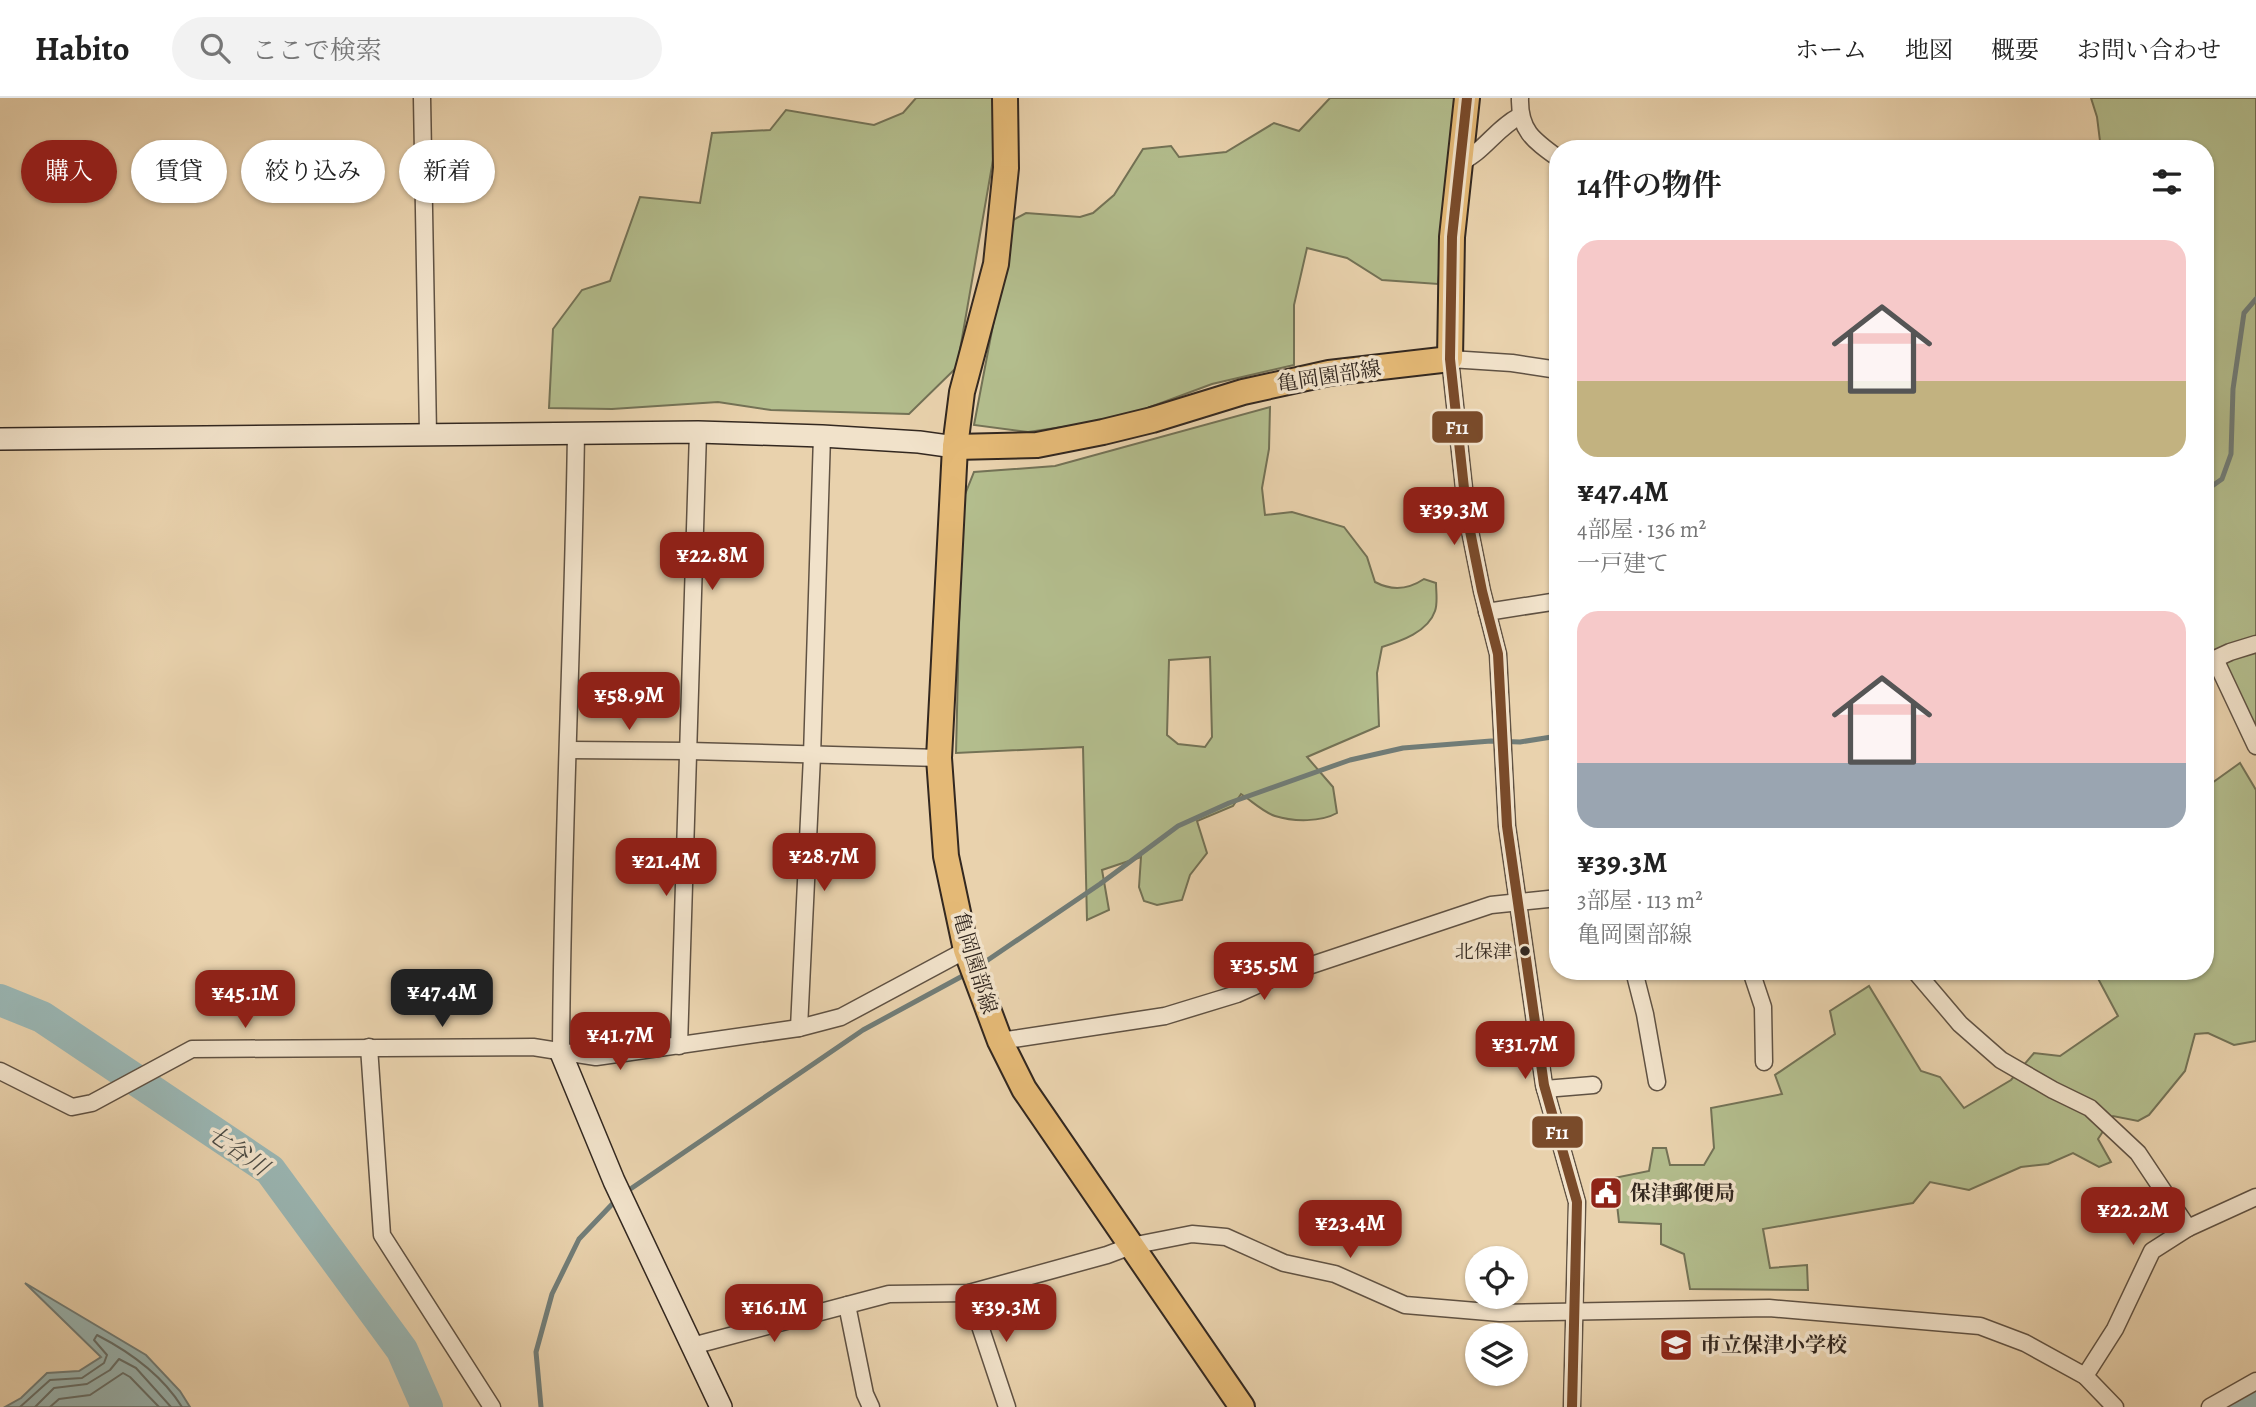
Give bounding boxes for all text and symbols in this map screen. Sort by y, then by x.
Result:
search box [172,17,662,80]
text: Habito [35,26,130,71]
icon: search [196,29,234,67]
text: ここで検索 [252,33,382,68]
text: ホーム [1795,34,1867,66]
text: 地図 [1905,34,1953,66]
text: 概要 [1991,34,2039,66]
text: お問い合わせ [2077,34,2221,66]
chip: 購入 [21,140,117,203]
chip: 賃貸 [131,140,227,203]
chip: 絞り込み [241,140,385,203]
chip: 新着 [399,140,495,203]
icon: filters [2148,163,2186,201]
text: 14件の物件 [1577,165,1722,205]
icon: home [1819,286,1945,412]
street label: 亀岡園部線 [1275,354,1383,398]
line badge: F11 [1431,410,1484,444]
text: F11 [1445,415,1469,441]
text: ¥47.4M [1577,471,1669,511]
pin: ¥39.3M [1397,488,1511,547]
text: ¥39.3M [1419,494,1489,525]
text: 4部屋 · 136 m² [1577,514,1706,545]
pin: ¥22.8M [655,532,769,592]
text: ¥22.8M [676,539,748,570]
text: 一戸建て [1577,548,1669,579]
icon: home [1819,657,1945,783]
pin: ¥58.9M [572,672,686,732]
text: ¥58.9M [594,679,664,710]
pin: ¥28.7M [767,834,881,893]
pin: ¥21.4M [609,838,723,898]
text: ¥28.7M [789,840,859,871]
text: ¥39.3M [1577,842,1667,882]
text: ¥21.4M [631,845,701,876]
text: 3部屋 · 113 m² [1577,885,1703,916]
street label: 亀岡園部線 [946,909,1004,1017]
text: 亀岡園部線 [1577,919,1692,950]
place label: 北保津 [1455,939,1512,965]
pin: ¥35.5M [1207,942,1321,1002]
marker: 北保津 [1518,944,1532,958]
text: ¥35.5M [1230,949,1298,980]
pin: ¥45.1M [188,970,302,1030]
pin: ¥47.4M [385,970,499,1029]
text: ¥47.4M [407,976,477,1007]
text: ¥45.1M [211,977,279,1008]
pin: ¥41.7M [563,1012,677,1072]
text: ¥41.7M [586,1019,654,1050]
pin: ¥31.7M [1468,1021,1582,1081]
text: ¥31.7M [1492,1028,1558,1059]
line badge: F11 [1531,1115,1584,1149]
water label: 七谷川 [201,1118,277,1185]
text: F11 [1545,1120,1569,1146]
public building icon: 保津郵便局 [1587,1174,1625,1212]
place label: 保津郵便局 [1630,1179,1735,1207]
pin: ¥22.2M [2076,1188,2190,1247]
text: ¥22.2M [2097,1194,2169,1225]
pin: ¥23.4M [1293,1200,1407,1260]
text: ¥23.4M [1315,1207,1385,1238]
map controls [1465,1246,1528,1386]
button: locate [1465,1246,1528,1309]
pin: ¥16.1M [717,1284,831,1344]
pin: ¥39.3M [949,1284,1063,1344]
text: ¥16.1M [741,1291,807,1322]
text: ¥39.3M [971,1291,1041,1322]
button: layers [1465,1323,1528,1386]
school or university icon: 市立保津小学校 [1657,1326,1695,1364]
place label: 市立保津小学校 [1700,1331,1847,1359]

